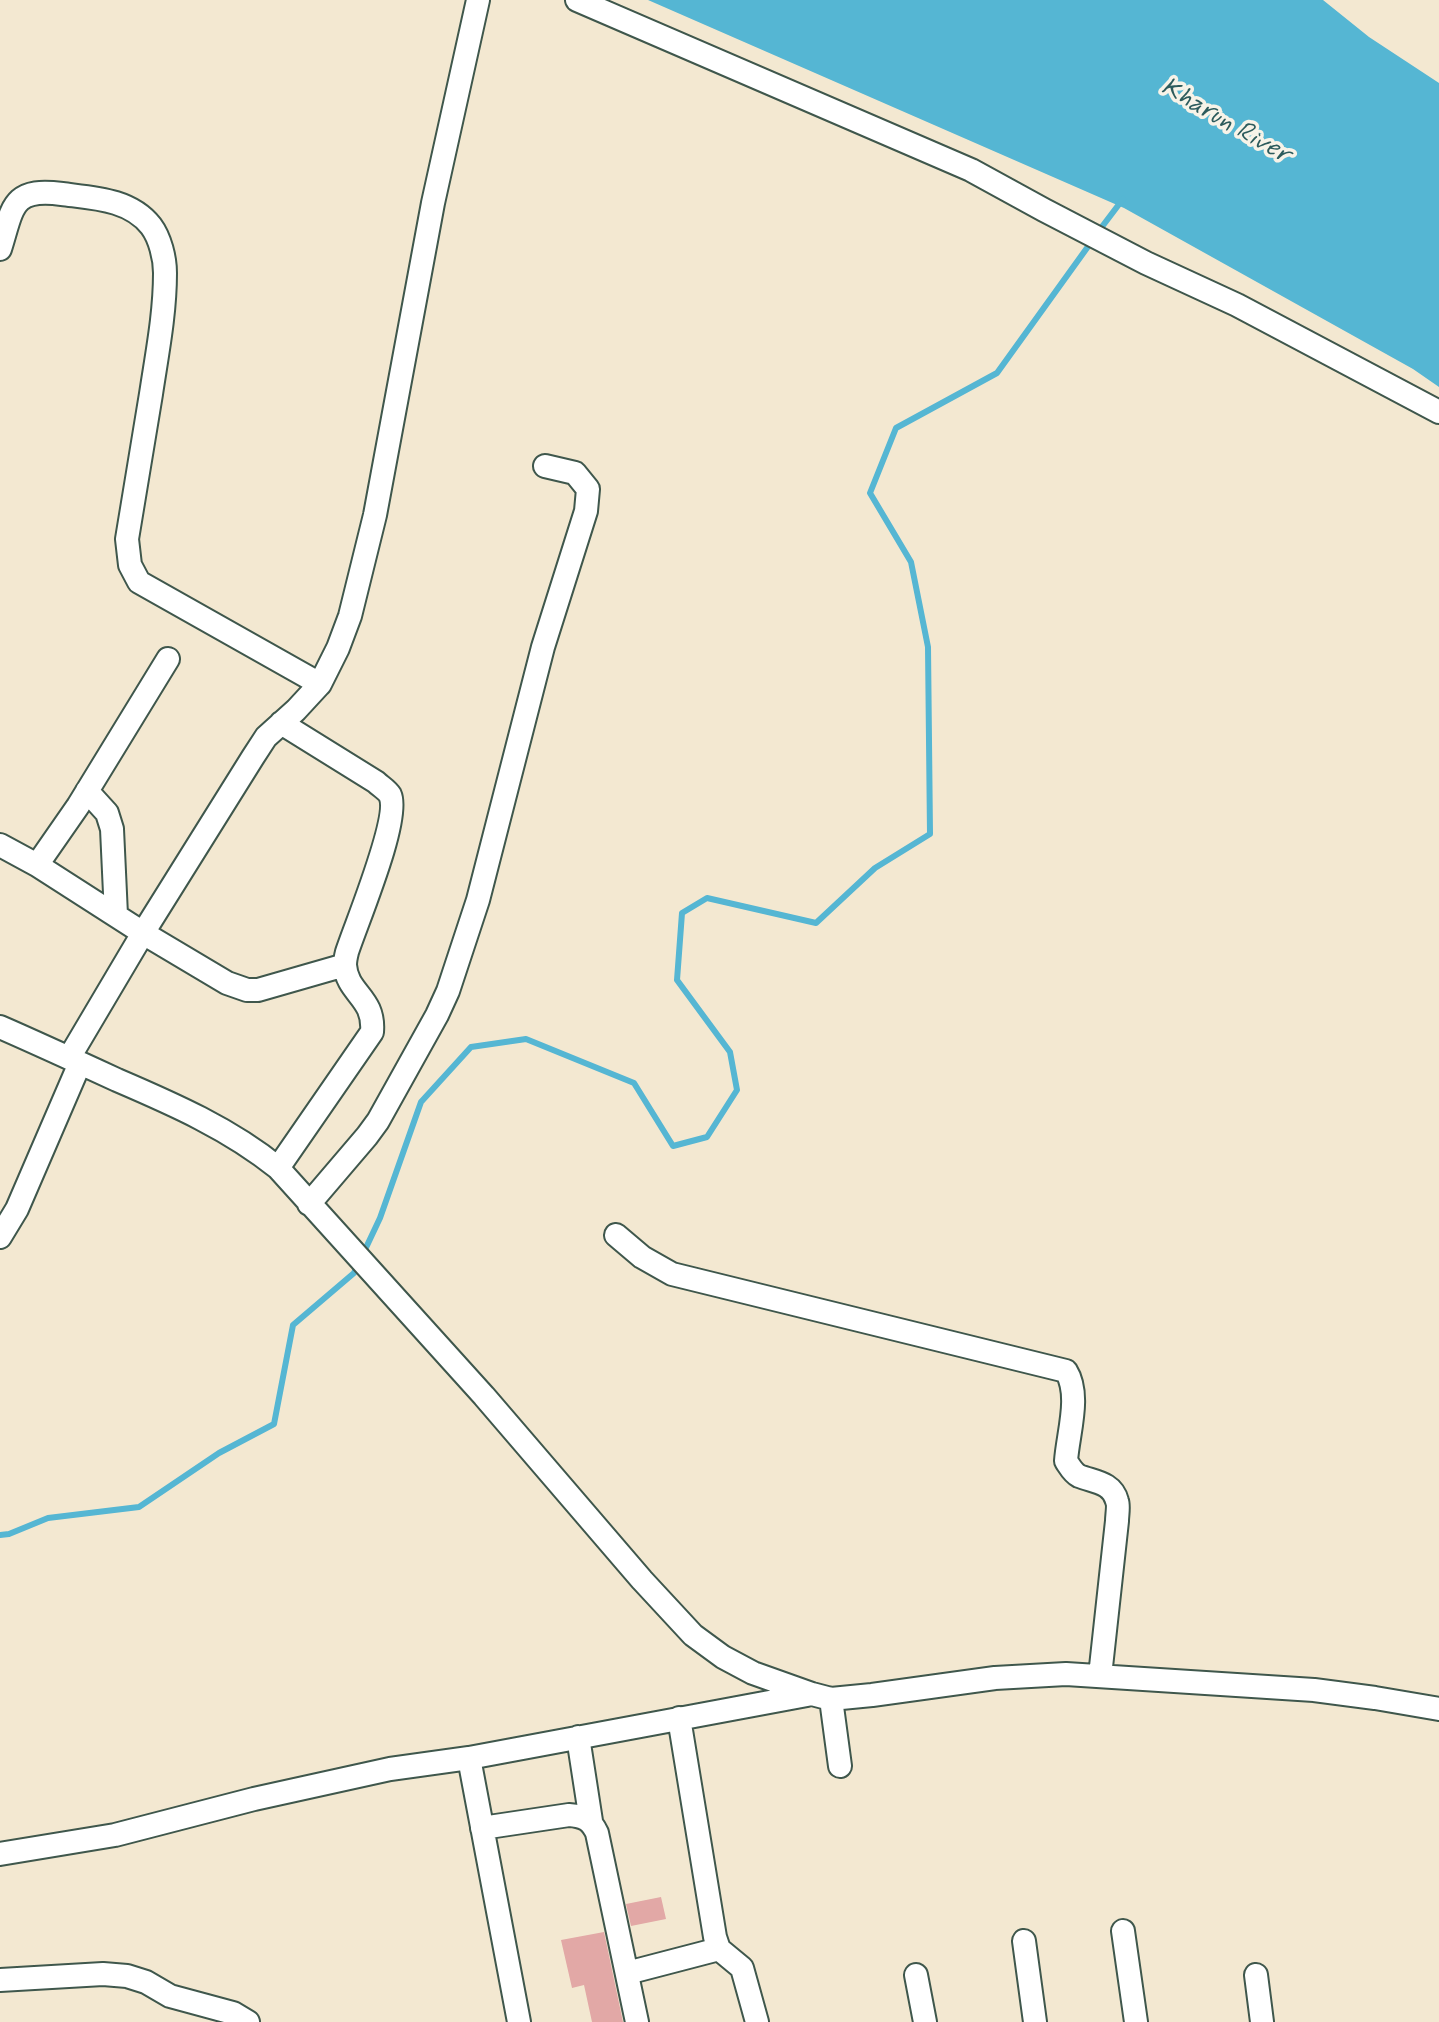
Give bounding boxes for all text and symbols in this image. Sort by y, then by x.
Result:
water label: Kharun River [1155,72,1295,172]

